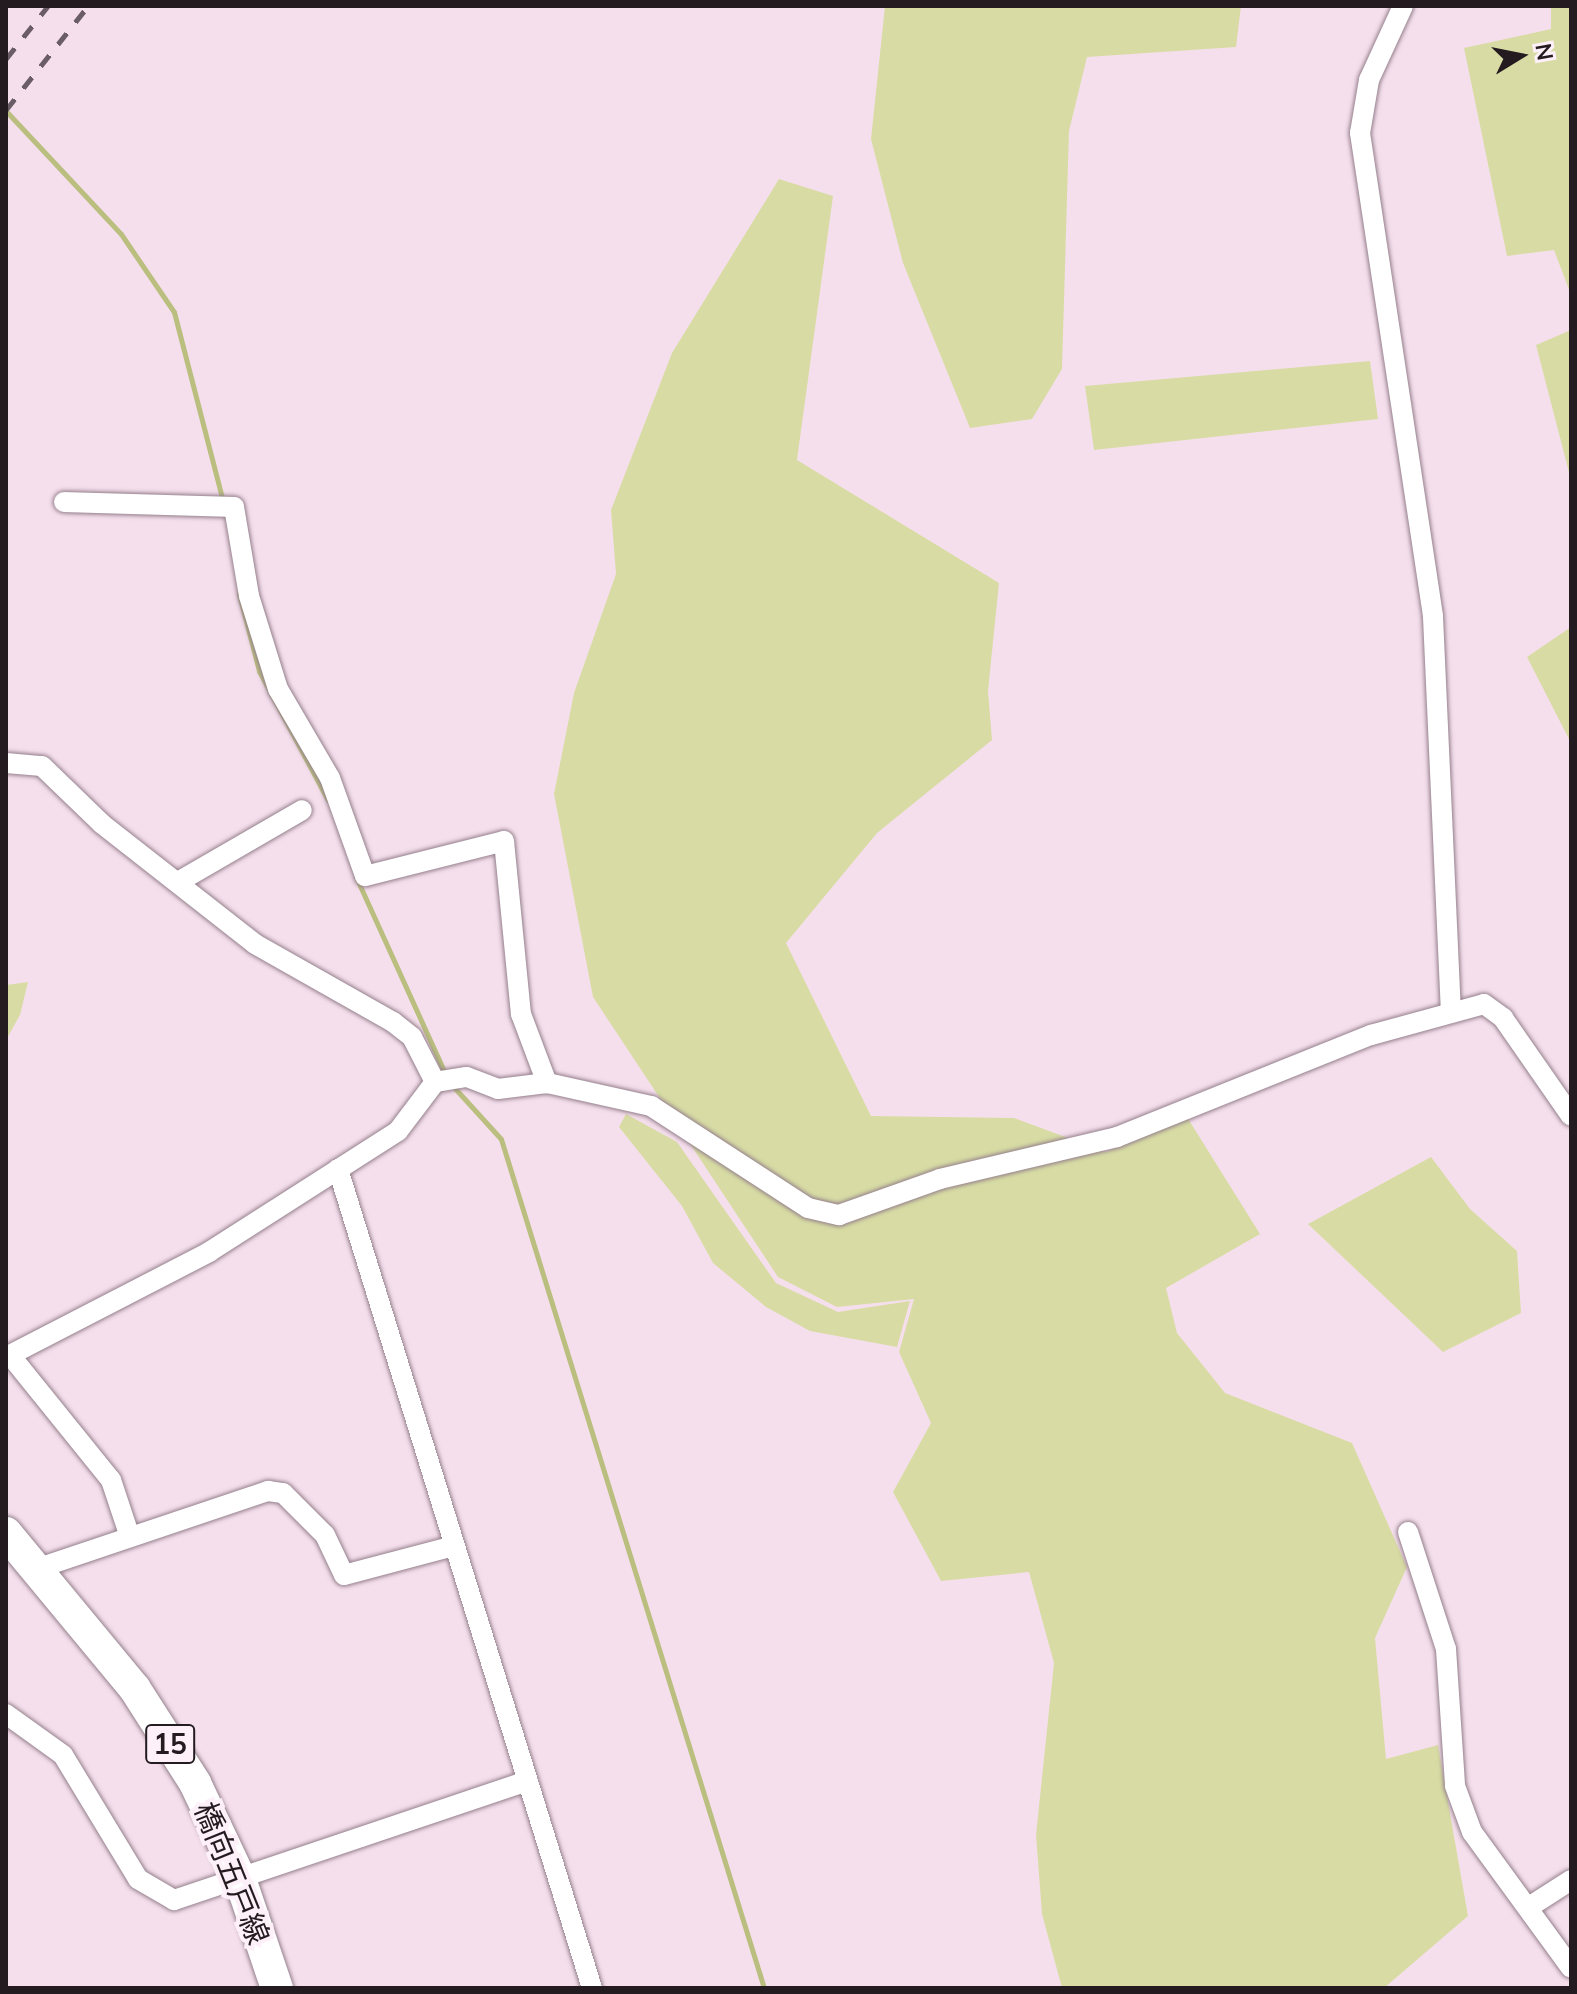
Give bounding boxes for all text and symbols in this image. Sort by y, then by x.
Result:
north arrow [1481,16,1561,96]
text: N [1529,41,1560,62]
road number: 15 [144,1720,196,1768]
street label: 橋向五戸線 [187,1797,277,1949]

